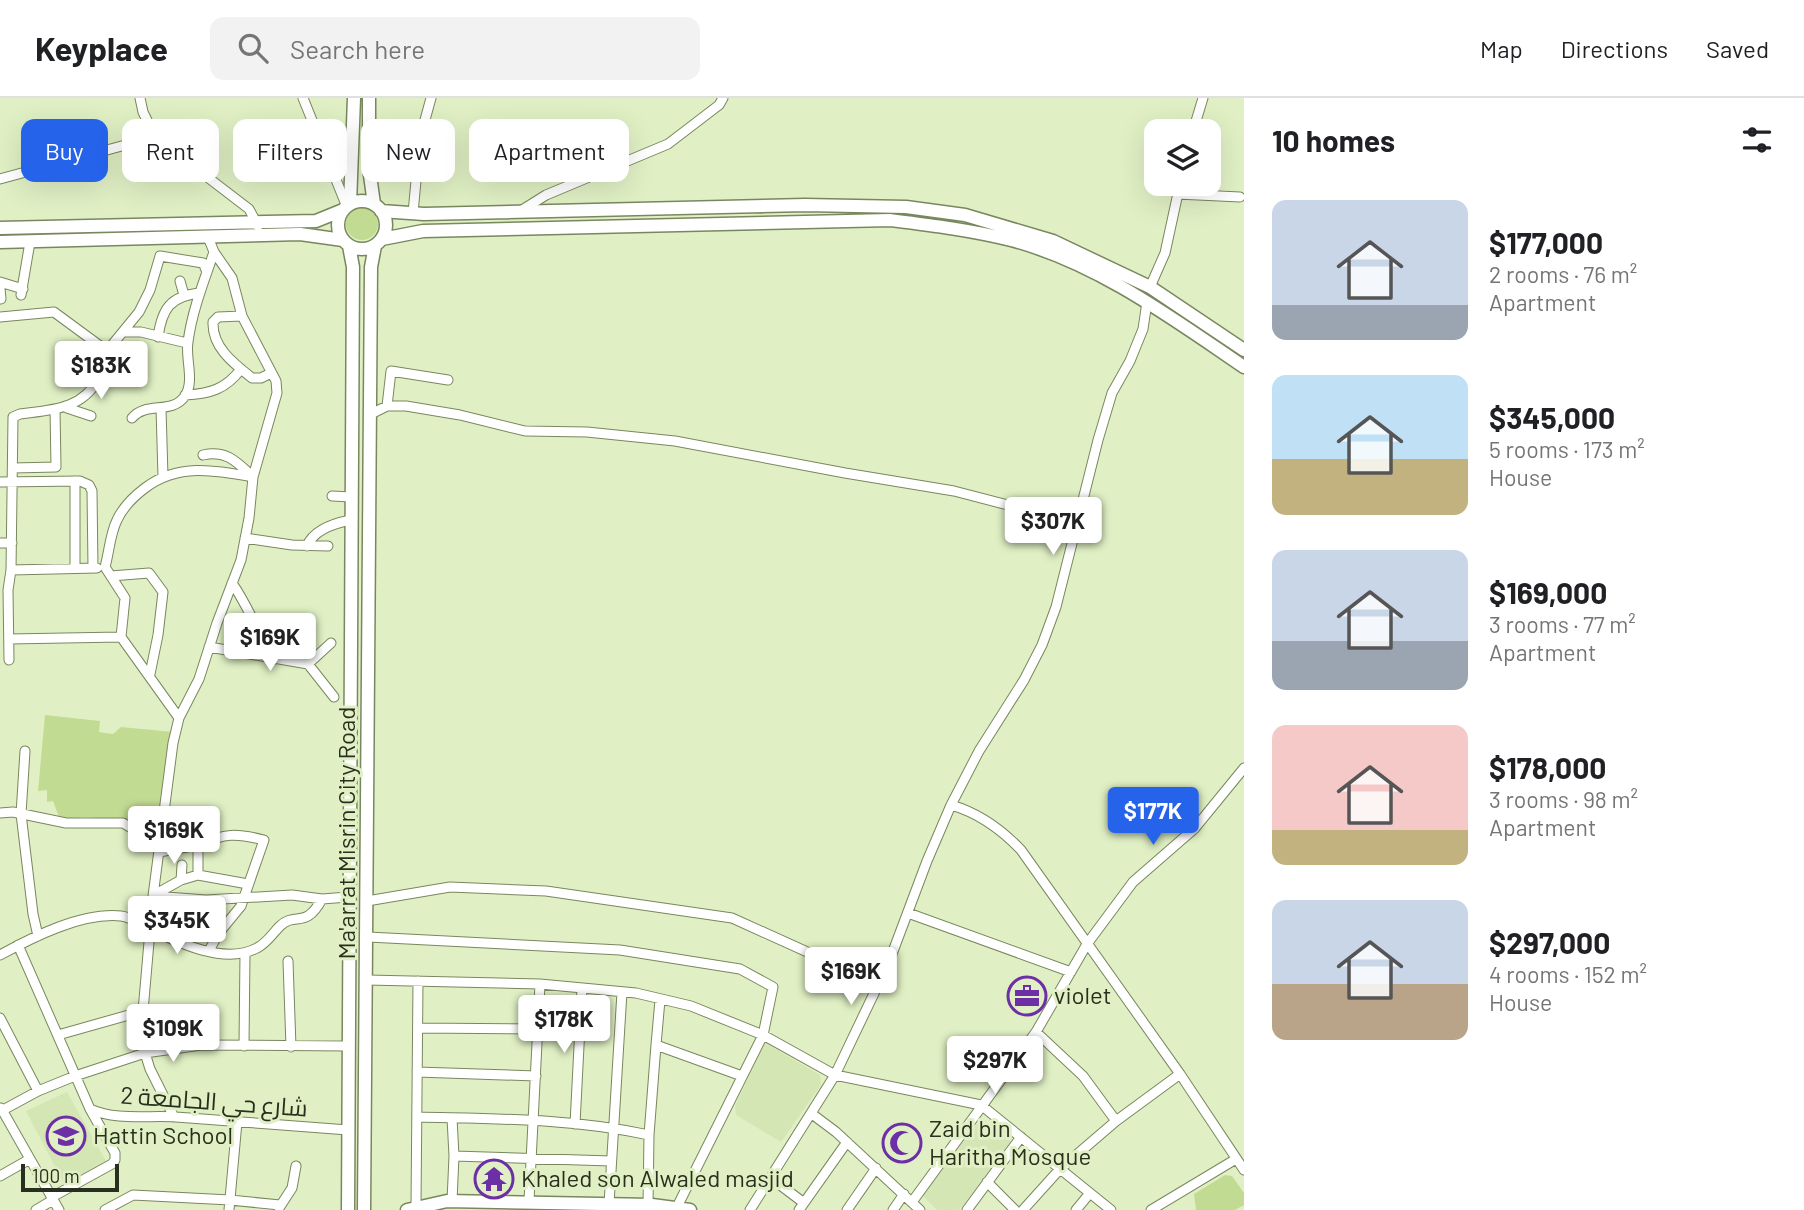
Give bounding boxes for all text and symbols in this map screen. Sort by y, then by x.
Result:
search box [210,17,700,80]
text: Keyplace [35,28,168,68]
icon: search [234,29,272,67]
text: Search here [290,33,425,64]
text: Map [1480,34,1523,63]
text: Directions [1561,34,1668,63]
text: Saved [1706,34,1769,63]
chip: Buy [21,119,108,182]
chip: Rent [122,119,219,182]
chip: Filters [233,119,347,182]
chip: New [361,119,455,182]
chip: Apartment [469,119,629,182]
map controls [1144,119,1221,196]
button: layers [1144,119,1221,196]
icon: filters [1738,121,1776,159]
text: 10 homes [1272,122,1395,158]
text: $177,000 [1489,224,1603,260]
icon: home [1328,228,1412,312]
text: 2 rooms · 76 m² [1489,260,1637,288]
text: Apartment [1489,288,1596,316]
pin: $183K [52,342,150,401]
text: $183K [71,350,131,378]
text: $345,000 [1489,399,1615,435]
icon: home [1328,403,1412,487]
text: 5 rooms · 173 m² [1489,435,1645,463]
text: House [1489,463,1552,491]
pin: $307K [1004,498,1102,557]
text: $307K [1021,506,1085,534]
text: $169,000 [1489,574,1607,610]
icon: home [1328,578,1412,662]
text: 3 rooms · 77 m² [1489,610,1636,638]
pin: $169K [221,614,319,673]
text: $169K [240,622,300,650]
text: Apartment [1489,638,1596,666]
street label: Ma'arrat Misrin City Road [331,707,360,959]
text: $178,000 [1489,749,1606,785]
icon: home [1328,753,1412,837]
text: 3 rooms · 98 m² [1489,785,1638,813]
pin: $177K [1104,788,1202,847]
text: $177K [1124,796,1182,824]
pin: $169K [125,806,223,866]
text: Apartment [1489,813,1596,841]
text: $169K [144,815,204,843]
pin: $345K [128,896,226,956]
text: $345K [144,905,210,933]
text: $297,000 [1489,924,1610,960]
icon: home [1328,928,1412,1012]
pin: $169K [802,948,900,1007]
text: $169K [821,956,881,984]
text: 4 rooms · 152 m² [1489,960,1647,988]
office icon: violet [1006,975,1048,1017]
place label: violet [1054,980,1111,1009]
text: House [1489,988,1552,1016]
pin: $178K [515,996,613,1055]
pin: $109K [124,1004,222,1064]
text: $178K [534,1004,594,1032]
text: $109K [142,1013,204,1041]
pin: $297K [946,1037,1044,1096]
text: $297K [963,1045,1027,1073]
street label: شارع حي الجامعة 2 [119,1080,309,1127]
place label: Zaid bin Haritha Mosque [929,1113,1091,1170]
school or university icon: Hattin School [45,1115,87,1157]
place label: Hattin School [93,1120,233,1149]
mosque icon: Zaid bin Haritha Mosque [881,1122,923,1164]
temple icon: Khaled son Alwaled masjid [473,1158,515,1200]
scale bar [21,1161,119,1193]
place label: Khaled son Alwaled masjid [521,1163,794,1192]
text: 100 m [32,1164,80,1187]

